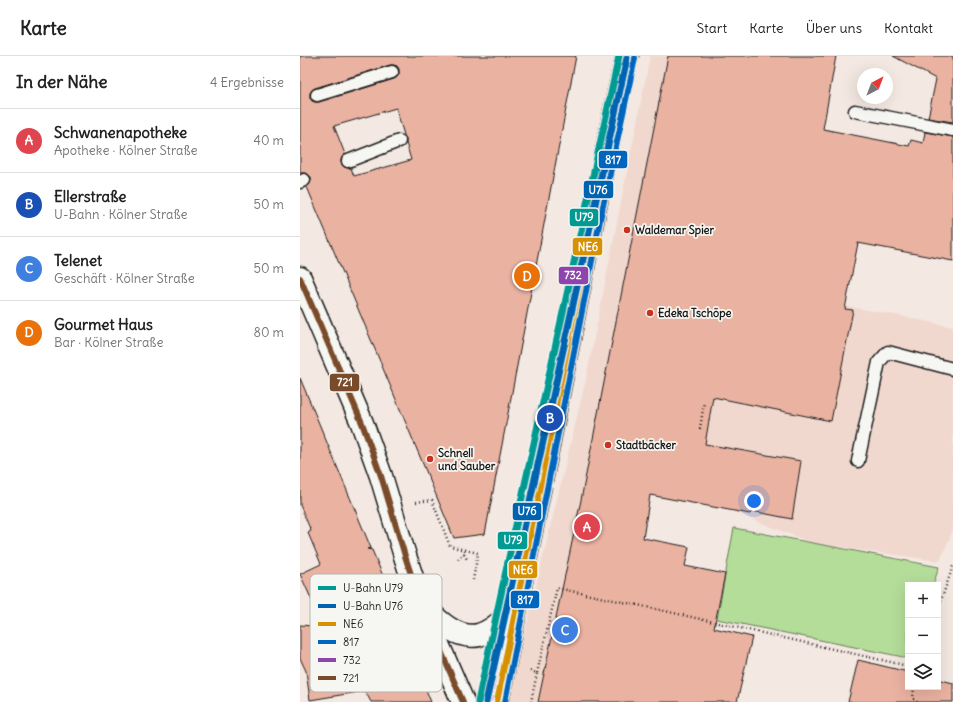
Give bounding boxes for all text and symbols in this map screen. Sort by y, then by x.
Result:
text: Karte [20,16,67,40]
text: Start [697,19,727,37]
text: Karte [749,19,784,37]
text: Über uns [806,19,862,37]
text: Kontakt [884,19,933,37]
north arrow [857,68,893,104]
text: In der Nähe [16,71,108,93]
text: 4 Ergebnisse [210,74,284,91]
text: Schwanenapotheke [54,123,187,142]
text: A [25,132,33,149]
text: 40 m [253,132,284,149]
text: Apotheke · Kölner Straße [54,142,198,159]
line badge: 817 [598,150,628,169]
text: 817 [605,153,622,167]
line badge: U76 [583,180,614,199]
text: U76 [588,183,608,197]
text: Ellerstraße [54,187,126,206]
text: B [25,196,33,213]
text: 50 m [253,196,284,213]
text: U-Bahn · Kölner Straße [54,206,188,223]
line badge: U79 [569,208,599,227]
text: U79 [574,210,594,224]
place label: Waldemar Spier [635,223,715,238]
marker: Waldemar Spier [622,225,632,235]
line badge: NE6 [572,237,603,256]
text: NE6 [578,240,598,254]
text: Telenet [54,251,102,270]
text: C [25,260,33,277]
text: 50 m [253,260,284,277]
pin: D [514,261,540,291]
line badge: 732 [558,266,589,285]
text: 732 [564,268,582,282]
text: Geschäft · Kölner Straße [54,270,195,287]
place label: Edeka Tschöpe [658,306,731,321]
marker: Edeka Tschöpe [645,308,655,318]
text: Gourmet Haus [54,315,153,334]
text: D [24,324,34,341]
text: 80 m [253,324,284,341]
text: Bar · Kölner Straße [54,334,163,351]
line badge: 721 [329,373,360,392]
text: 721 [337,375,353,389]
pin: B [537,403,563,433]
place label: Stadtbäcker [616,438,676,452]
marker: Stadtbäcker [603,440,613,450]
place label: Schnell und Sauber [438,446,496,473]
marker: Schnell und Sauber [425,454,435,464]
your location [744,491,764,511]
line badge: U76 [512,502,542,521]
text: U76 [517,504,537,518]
pin: A [574,512,600,542]
line badge: U79 [497,531,528,550]
text: U79 [503,533,523,547]
line badge: NE6 [508,560,538,579]
text: NE6 [513,563,533,577]
legend [310,574,442,692]
text: U-Bahn U79 [343,581,403,595]
map controls [905,582,941,690]
button: + [905,582,941,618]
line badge: 817 [510,590,540,609]
text: 817 [517,593,534,607]
text: U-Bahn U76 [343,599,403,613]
pin: C [552,615,578,645]
text: NE6 [343,617,363,631]
button: − [905,618,941,654]
text: 817 [343,635,360,649]
text: 732 [343,653,361,667]
button: layers [905,654,941,690]
text: 721 [343,671,359,685]

